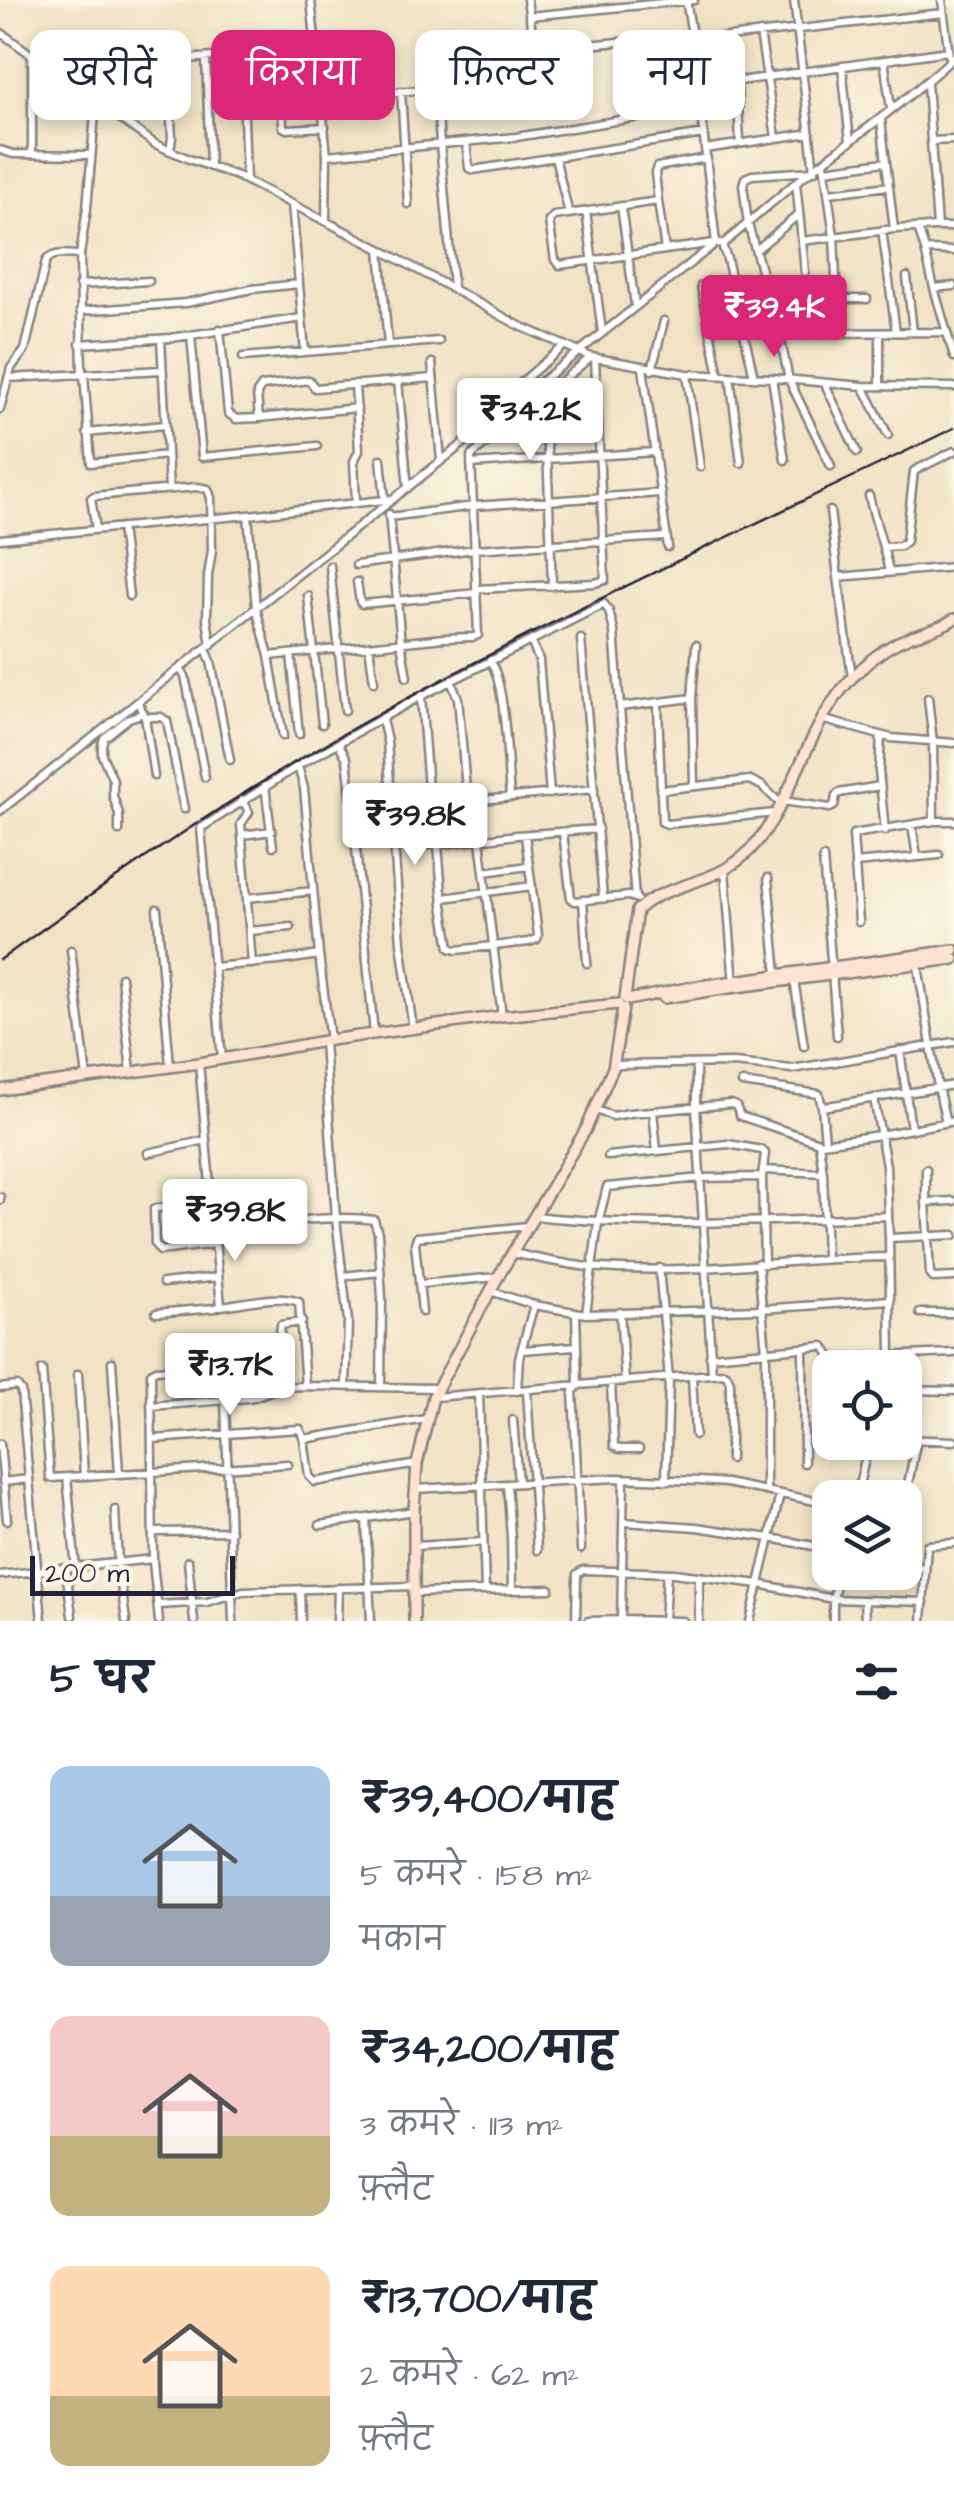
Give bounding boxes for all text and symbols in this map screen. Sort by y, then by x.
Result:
chip: खरीदें [30,30,191,120]
chip: किराया [211,30,395,120]
chip: फ़िल्टर [415,30,593,120]
chip: नया [613,30,745,120]
pin: ₹39.4K [693,275,855,360]
text: ₹39.4K [723,285,825,330]
pin: ₹34.2K [449,378,611,463]
text: ₹34.2K [479,388,581,433]
pin: ₹39.8K [334,783,496,868]
text: ₹39.8K [364,793,466,838]
pin: ₹39.8K [154,1179,316,1264]
text: ₹39.8K [184,1189,286,1234]
pin: ₹13.7K [149,1333,311,1418]
text: ₹13.7K [187,1343,273,1388]
map controls [812,1350,922,1590]
button: locate [812,1350,922,1460]
button: layers [812,1480,922,1590]
scale bar [30,1551,235,1596]
text: 200 m [45,1554,129,1593]
text: 5 घर [50,1651,152,1709]
icon: filters [849,1654,904,1709]
text: ₹39,400/माह [360,1771,616,1829]
icon: home [130,1806,250,1926]
text: 5 कमरे · 158 m² [360,1853,593,1898]
text: मकान [360,1918,445,1963]
text: ₹34,200/माह [360,2021,616,2079]
icon: home [130,2056,250,2176]
text: 3 कमरे · 113 m² [360,2103,563,2148]
text: फ़्लैट [360,2168,433,2213]
text: ₹13,700/माह [360,2271,595,2329]
icon: home [130,2306,250,2426]
text: 2 कमरे · 62 m² [360,2353,579,2398]
text: फ़्लैट [360,2418,433,2463]

